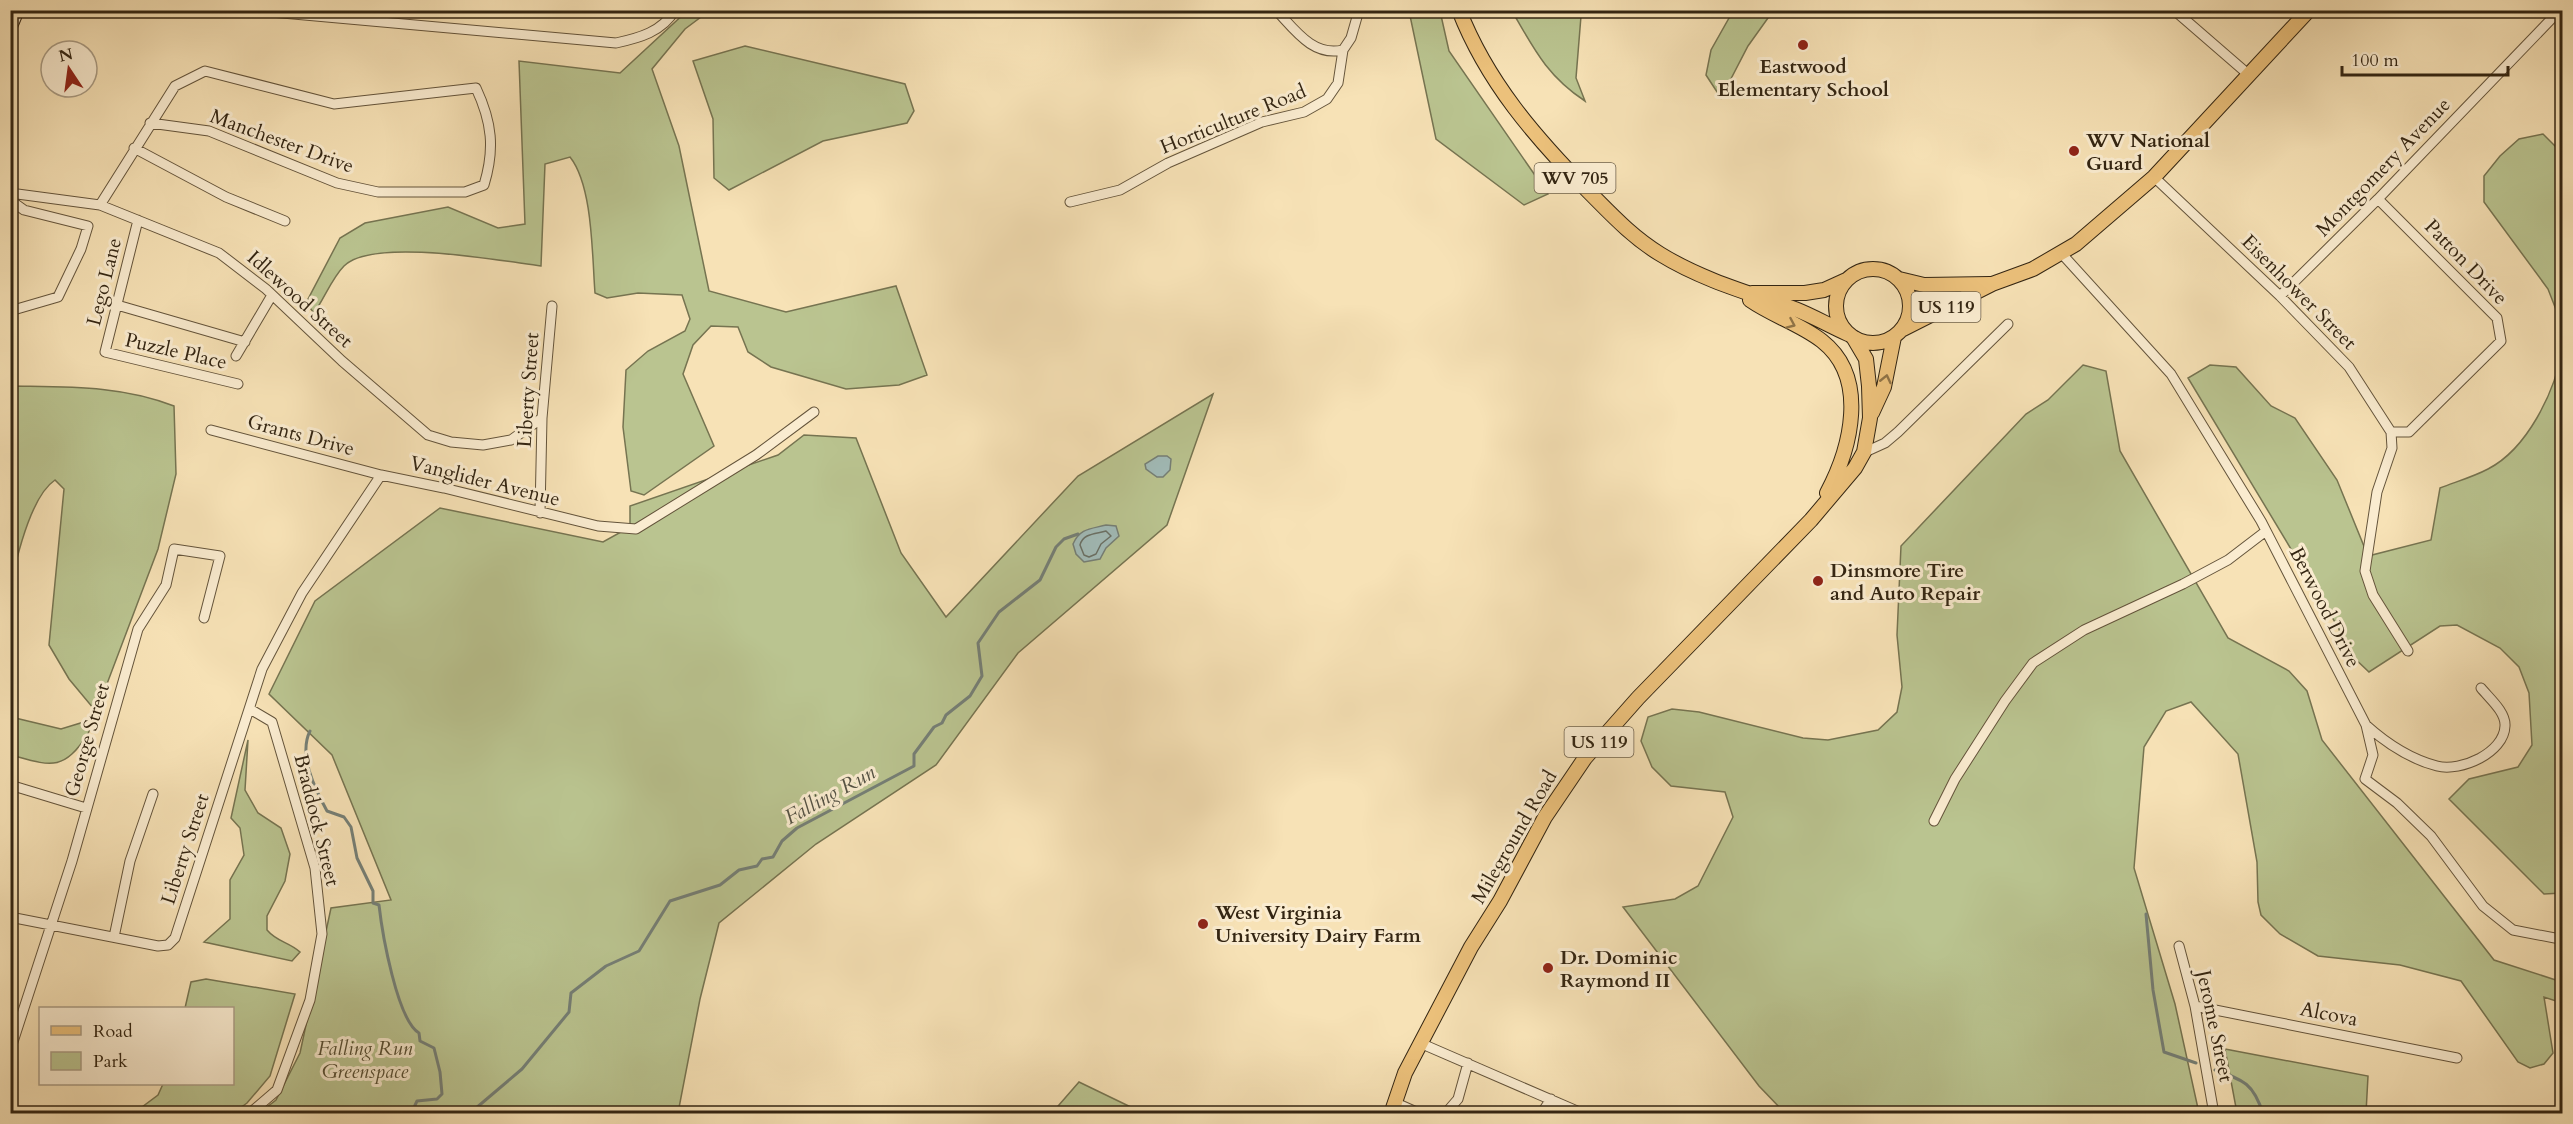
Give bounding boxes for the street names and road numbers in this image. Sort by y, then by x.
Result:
street label: Horticulture Road [1156,77,1310,161]
street label: Montgomery Avenue [2310,92,2456,242]
street label: Manchester Drive [206,102,358,180]
road number: WV 705 [1534,163,1616,193]
street label: Patton Drive [2418,213,2514,311]
street label: Eisenhower Street [2235,228,2363,356]
street label: Lego Lane [80,235,128,329]
street label: Idlewood Street [241,244,359,354]
road number: US 119 [1912,292,1980,322]
street label: Puzzle Place [122,326,230,376]
street label: Liberty Street [511,331,546,448]
street label: Grants Drive [244,408,358,462]
street label: Vanglider Avenue [407,449,563,513]
street label: Berwood Drive [2283,542,2367,672]
street label: George Street [58,679,116,800]
road number: US 119 [1564,727,1634,757]
street label: Braddock Street [288,751,347,889]
street label: Mileground Road [1465,765,1563,909]
street label: Liberty Street [154,789,216,908]
street label: Jerome Street [2189,965,2240,1085]
street label: Alcova [2298,995,2360,1033]

